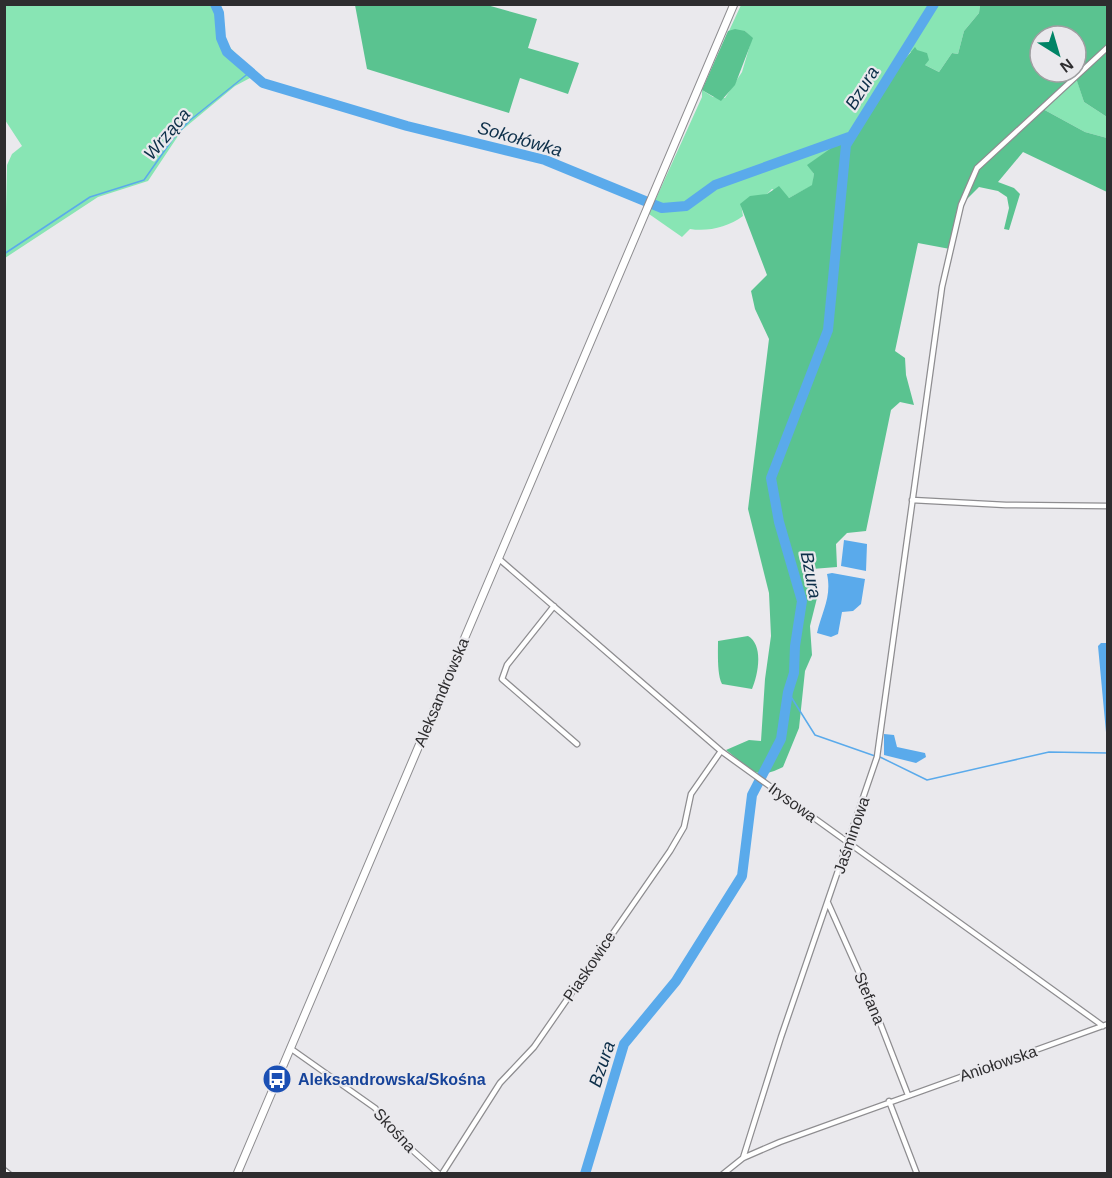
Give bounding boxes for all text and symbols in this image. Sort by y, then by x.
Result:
north arrow [1028,24,1088,84]
text: N [1057,55,1076,76]
water label: Bzura [841,63,883,113]
water label: Wrząca [140,104,194,164]
water label: Sokołówka [475,117,565,161]
water label: Bzura [797,550,825,600]
street label: Aleksandrowska [411,635,472,749]
street label: Irysowa [765,779,820,826]
street label: Jaśminowa [830,794,873,876]
street label: Piaskowice [560,928,619,1004]
street label: Stefana [851,969,888,1027]
water label: Bzura [585,1039,619,1089]
street label: Aniołowska [957,1042,1039,1085]
bus stop icon: Aleksandrowska/Skośna [261,1063,293,1095]
place label: Aleksandrowska/Skośna [298,1071,486,1088]
street label: Skośna [370,1105,419,1156]

